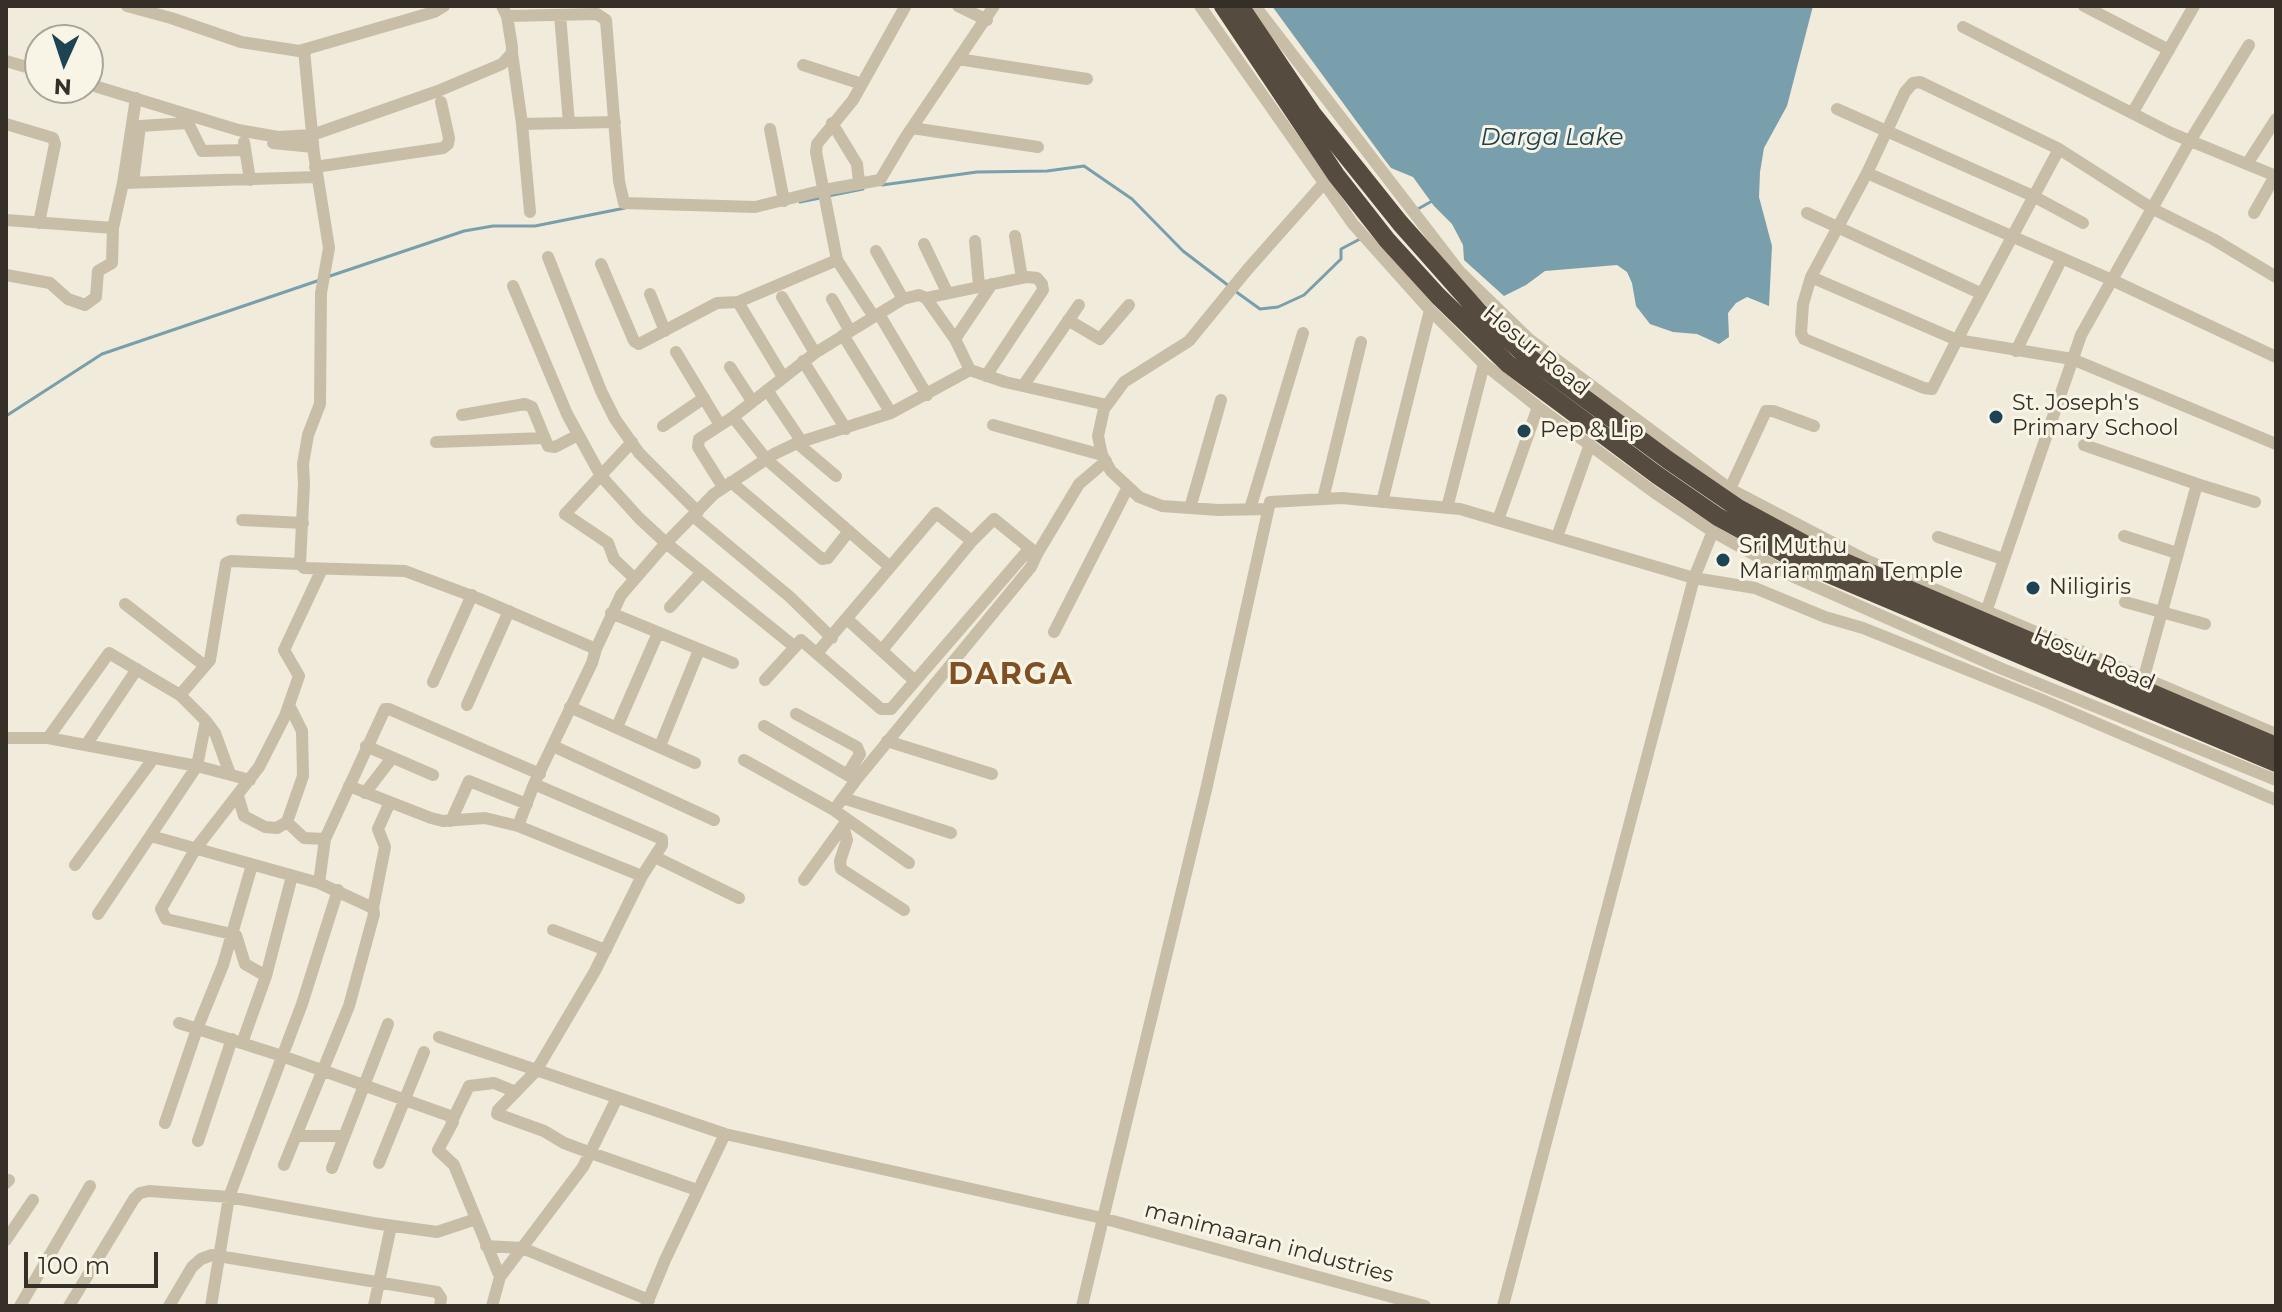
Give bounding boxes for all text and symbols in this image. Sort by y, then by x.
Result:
north arrow [24,24,104,104]
text: N [53,73,72,100]
water label: Darga Lake [1481,124,1623,152]
street label: Hosur Road [1477,300,1595,402]
place label: St. Joseph's Primary School [2012,391,2179,442]
marker: St. Joseph's Primary School [1987,408,2005,426]
place label: Pep & Lip [1540,418,1644,444]
marker: Pep & Lip [1515,422,1533,440]
place label: Sri Muthu Mariamman Temple [1739,534,1963,586]
marker: Sri Muthu Mariamman Temple [1714,551,1732,569]
place label: Niligiris [2049,575,2131,601]
marker: Niligiris [2024,579,2042,597]
street label: Hosur Road [2029,622,2159,696]
district label: DARGA [948,657,1074,693]
street label: manimaaran industries [1142,1197,1396,1289]
scale bar [28,1236,162,1286]
text: 100 m [38,1251,110,1280]

